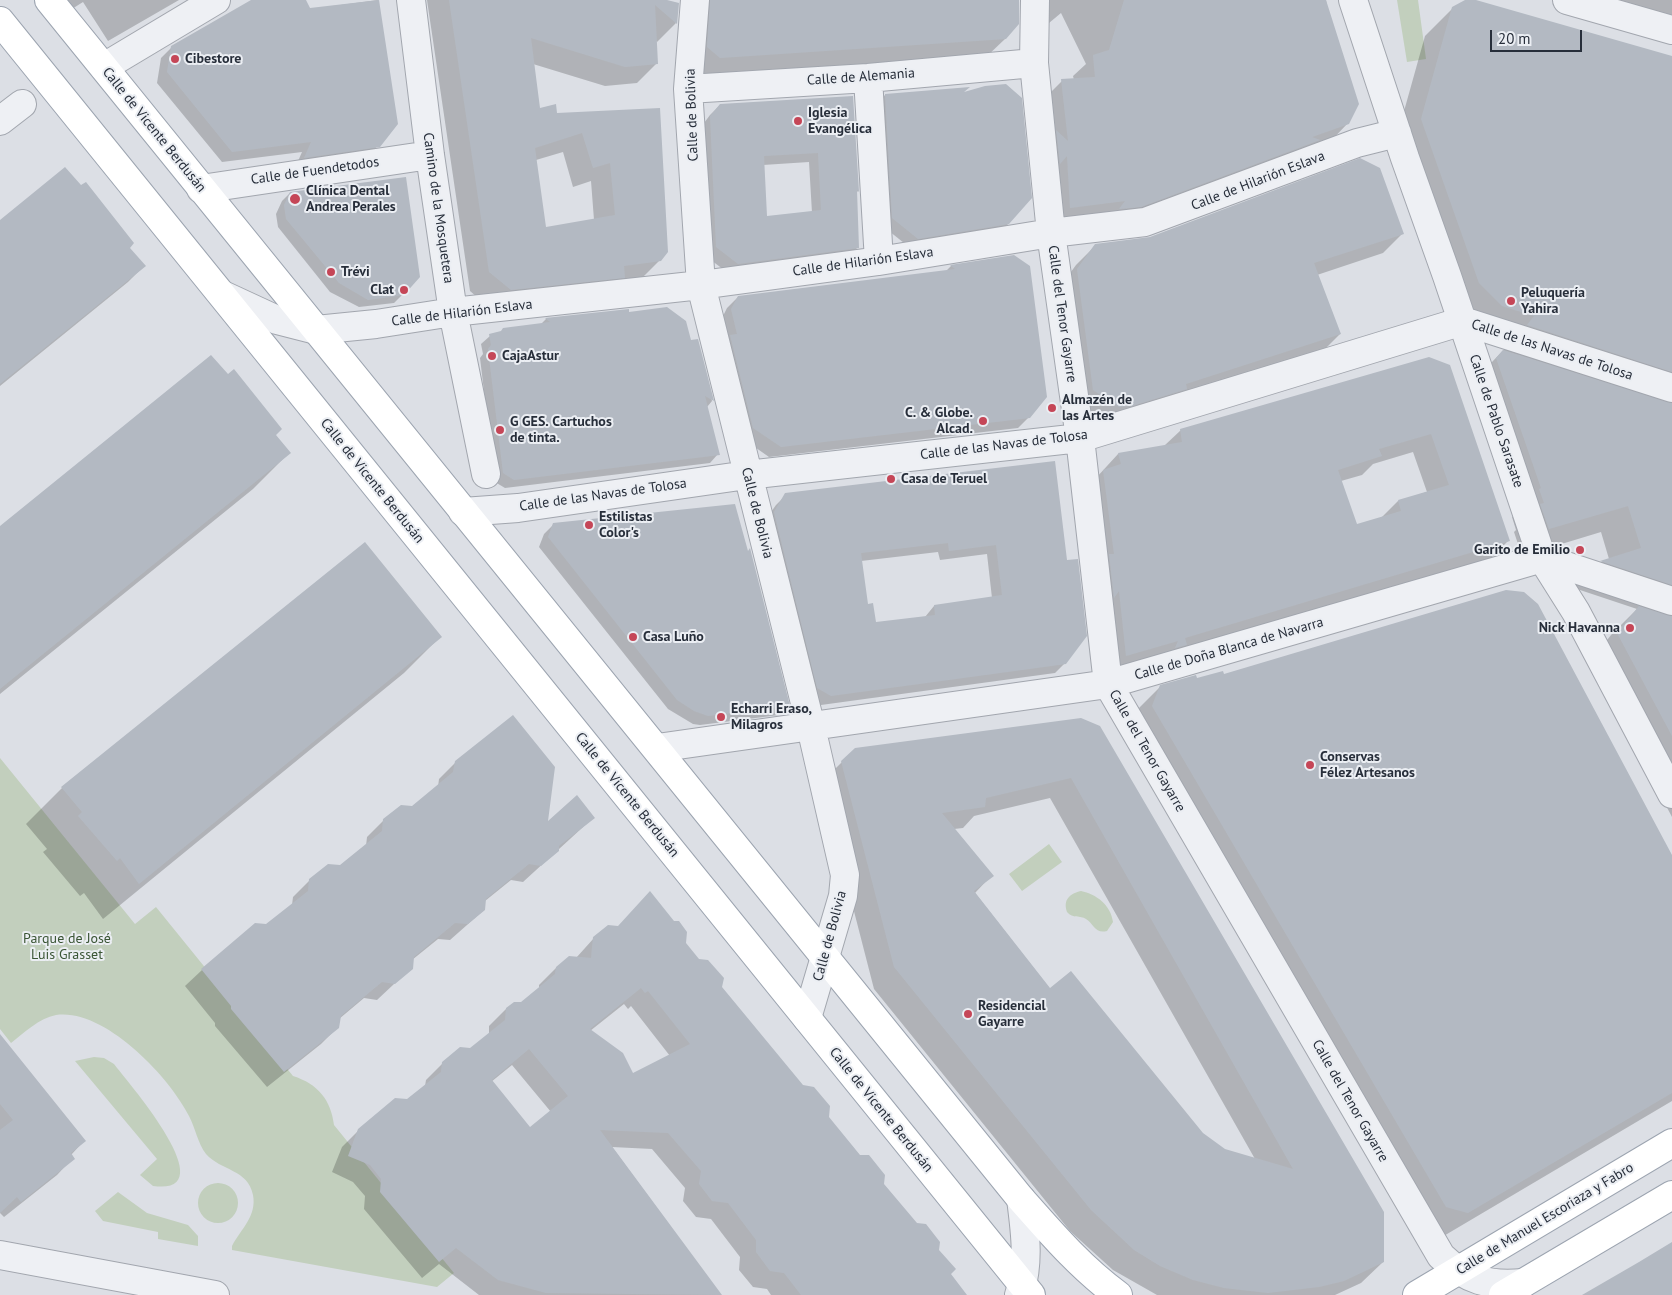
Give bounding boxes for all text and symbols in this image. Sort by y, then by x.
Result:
scale bar [1492,20,1584,52]
text: 20 m [1498,29,1531,48]
place label: Cibestore [185,51,241,67]
marker: Cibestore [169,53,181,65]
street label: Calle de Vicente Berdusán [98,64,210,196]
street label: Calle de Alemania [806,65,916,89]
street label: Calle de Bolivia [682,68,702,162]
place label: Iglesia Evangélica [808,105,872,138]
marker: Iglesia Evangélica [792,115,804,127]
street label: Camino de la Mosquetera [419,132,457,284]
street label: Calle de Hilarión Eslava [1189,148,1327,214]
street label: Calle de Fuendetodos [250,154,380,188]
place label: Clínica Dental Andrea Perales [306,183,396,216]
marker: Clínica Dental Andrea Perales [288,192,302,206]
street label: Calle de Hilarión Eslava [792,244,934,280]
street label: Calle del Tenor Gayarre [1044,244,1080,384]
place label: Trévi [341,264,370,280]
marker: Trévi [325,266,337,278]
place label: Clat [370,282,394,298]
marker: Clat [398,284,410,296]
place label: Peluquería Yahira [1521,285,1585,318]
marker: Peluquería Yahira [1505,295,1517,307]
street label: Calle de Hilarión Eslava [391,296,533,330]
street label: Calle de las Navas de Tolosa [1469,316,1635,384]
place label: CajaAstur [502,348,559,364]
marker: CajaAstur [486,350,498,362]
street label: Calle de Pablo Sarasate [1465,352,1527,490]
place label: Almazén de las Artes [1062,392,1132,424]
marker: Almazén de las Artes [1046,402,1058,414]
place label: C. & Globe. Alcad. [905,405,973,438]
place label: G GES. Cartuchos de tinta. [510,414,612,447]
street label: Calle de Vicente Berdusán [316,415,428,547]
marker: C. & Globe. Alcad. [977,415,989,427]
marker: G GES. Cartuchos de tinta. [494,424,506,436]
street label: Calle de las Navas de Tolosa [919,426,1089,464]
street label: Calle de Bolivia [738,466,776,560]
place label: Casa de Teruel [901,471,987,487]
marker: Casa de Teruel [885,473,897,485]
street label: Calle de las Navas de Tolosa [518,475,688,515]
place label: Estilistas Color's [599,509,652,542]
marker: Estilistas Color's [583,519,595,531]
place label: Garito de Emilio [1474,542,1570,558]
marker: Garito de Emilio [1574,544,1586,556]
street label: Calle de Doña Blanca de Navarra [1133,614,1325,684]
place label: Nick Havanna [1539,620,1620,636]
marker: Nick Havanna [1624,622,1636,634]
place label: Casa Luño [643,629,704,645]
marker: Casa Luño [627,631,639,643]
street label: Calle del Tenor Gayarre [1105,687,1189,815]
place label: Echarri Eraso, Milagros [731,701,812,734]
marker: Echarri Eraso, Milagros [715,711,727,723]
street label: Calle de Vicente Berdusán [571,729,683,861]
place label: Conservas Félez Artesanos [1320,749,1415,782]
marker: Conservas Félez Artesanos [1304,759,1316,771]
street label: Calle de Bolivia [810,889,850,983]
park label: Parque de José Luis Grasset [23,931,111,964]
place label: Residencial Gayarre [978,998,1046,1030]
marker: Residencial Gayarre [962,1008,974,1020]
street label: Calle del Tenor Gayarre [1308,1037,1392,1165]
street label: Calle de Vicente Berdusán [825,1044,937,1176]
street label: Calle de Manuel Escoriaza y Fabro [1453,1159,1637,1279]

